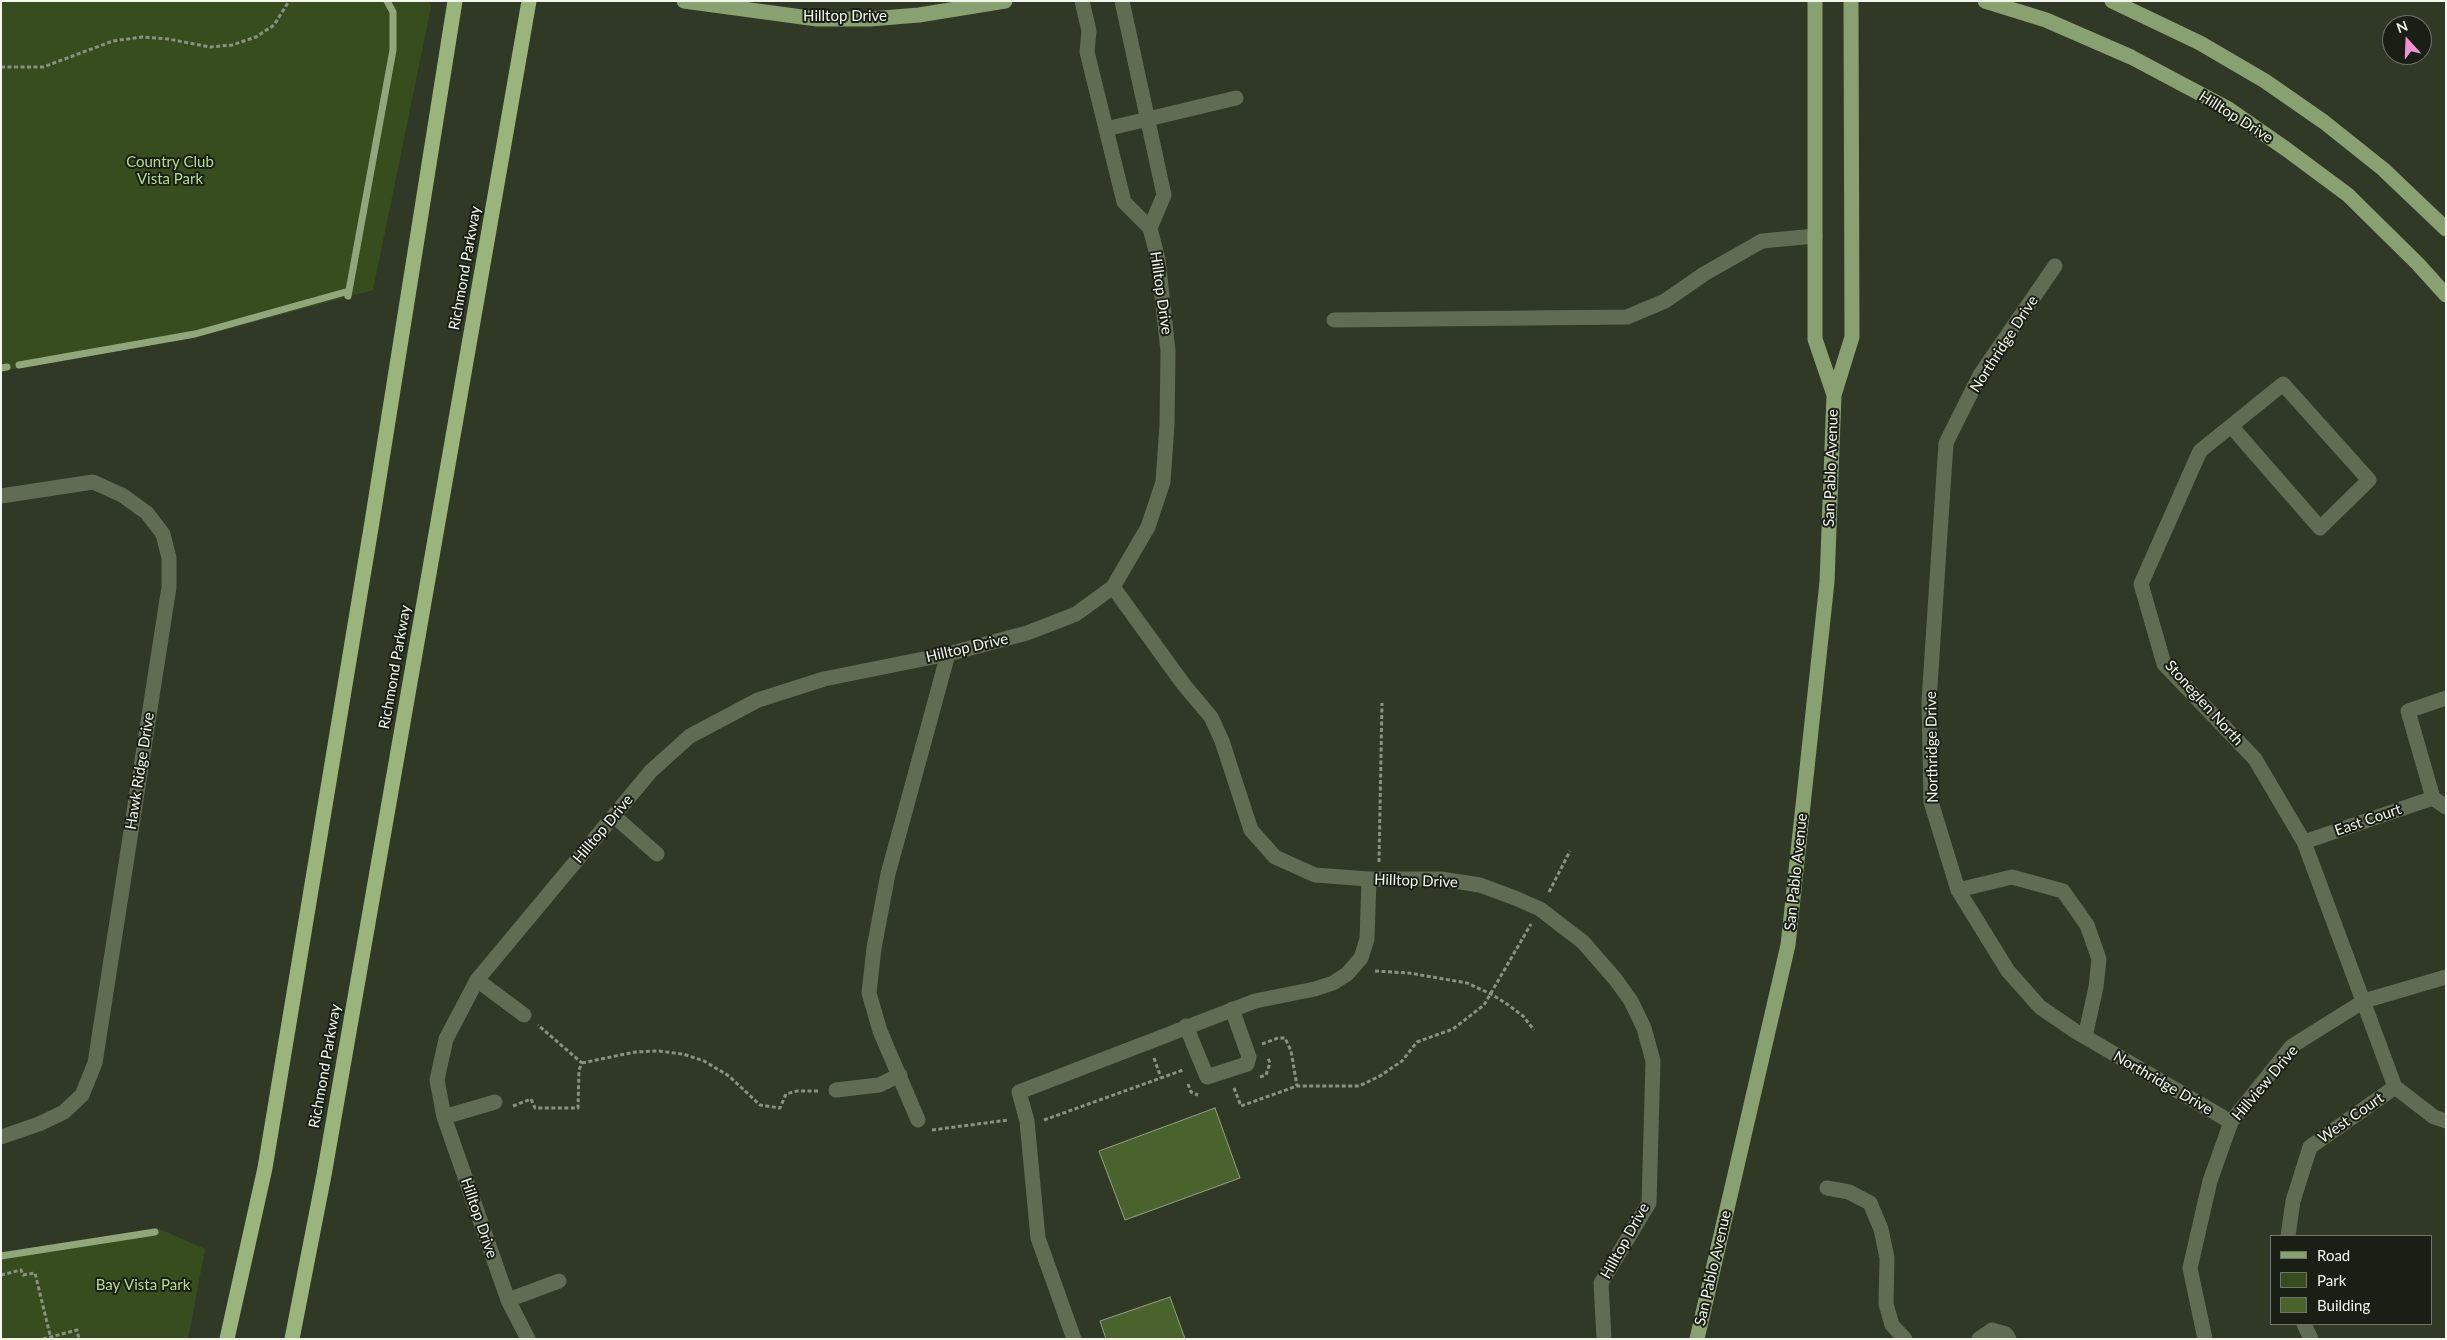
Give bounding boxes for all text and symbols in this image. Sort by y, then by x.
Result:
street label: Hilltop Drive [803,7,887,25]
north arrow [2382,15,2432,65]
text: N [2394,17,2410,36]
street label: Hilltop Drive [2196,87,2276,147]
park label: Country Club Vista Park [126,153,214,188]
street label: Richmond Parkway [445,204,485,332]
street label: Hilltop Drive [1146,250,1176,336]
street label: Northridge Drive [1966,292,2042,396]
street label: San Pablo Avenue [1820,409,1842,527]
street label: Richmond Parkway [375,603,415,731]
street label: Hilltop Drive [924,630,1010,666]
street label: Stoneglen North [2161,657,2247,749]
street label: Northridge Drive [1922,691,1942,803]
street label: Hawk Ridge Drive [122,711,158,831]
street label: Hilltop Drive [569,791,637,867]
street label: East Court [2332,800,2404,840]
street label: San Pablo Avenue [1781,812,1811,932]
street label: Hilltop Drive [1374,871,1458,891]
street label: Richmond Parkway [305,1002,345,1130]
street label: Hillview Drive [2228,1042,2302,1124]
street label: Northridge Drive [2110,1047,2216,1119]
street label: West Court [2315,1089,2387,1147]
street label: Hilltop Drive [457,1175,501,1261]
street label: Hilltop Drive [1597,1200,1653,1282]
street label: San Pablo Avenue [1691,1209,1735,1327]
legend [2270,1235,2432,1325]
text: Road [2317,1246,2350,1264]
text: Park [2317,1271,2346,1289]
park label: Bay Vista Park [96,1276,190,1294]
text: Building [2317,1296,2370,1314]

